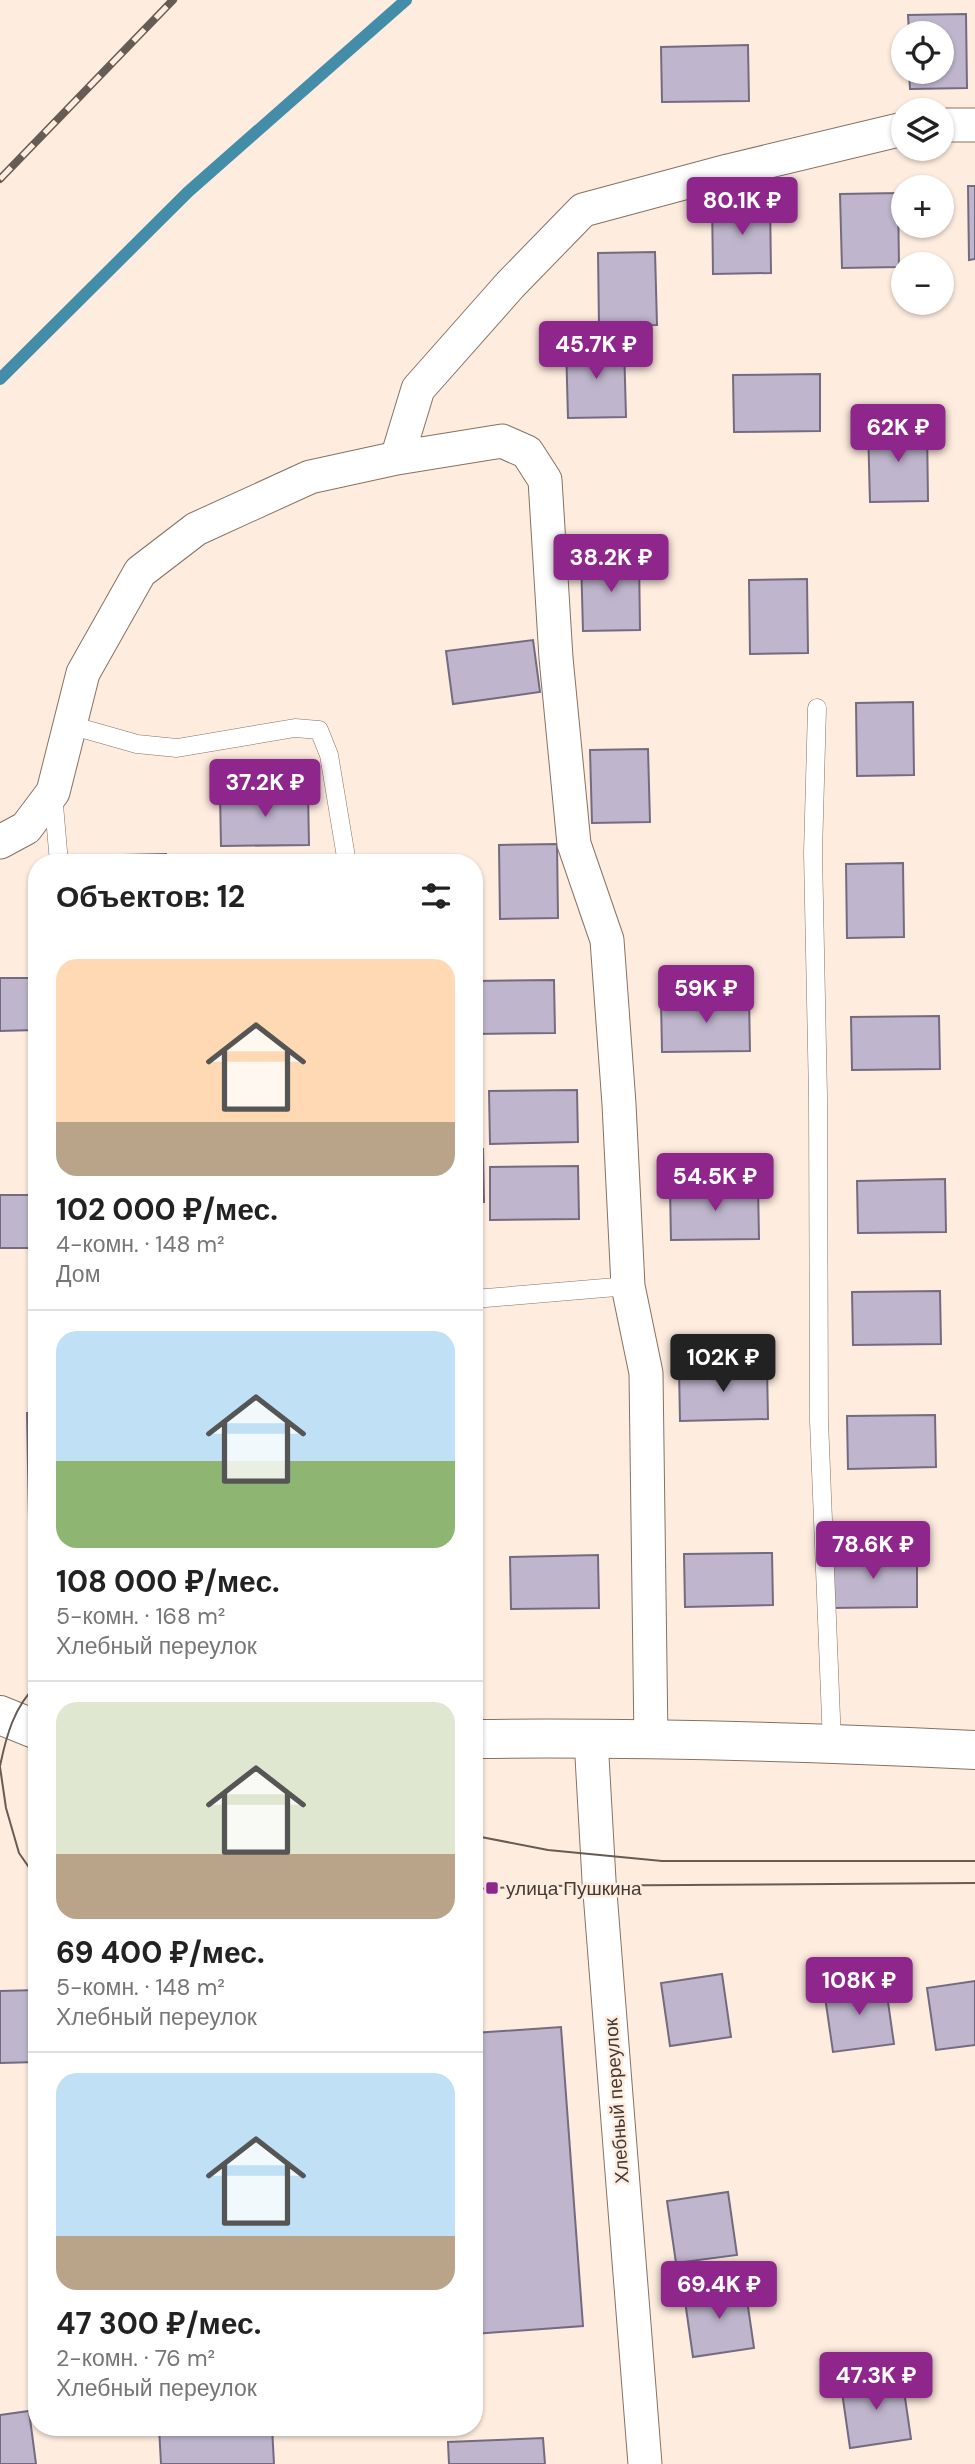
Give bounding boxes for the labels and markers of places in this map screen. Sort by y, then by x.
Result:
pin: 80.1K ₽ [677,177,807,237]
pin: 45.7K ₽ [531,322,661,381]
pin: 62K ₽ [849,405,947,464]
pin: 38.2K ₽ [546,534,676,594]
pin: 37.2K ₽ [200,760,330,819]
pin: 59K ₽ [657,965,755,1025]
pin: 54.5K ₽ [650,1154,780,1213]
pin: 102K ₽ [666,1334,780,1394]
pin: 78.6K ₽ [808,1522,938,1581]
place label: улица Пушкина [506,1876,642,1901]
marker: улица Пушкина [484,1880,500,1896]
pin: 108K ₽ [802,1958,916,2017]
pin: 69.4K ₽ [654,2262,784,2321]
pin: 47.3K ₽ [811,2352,941,2412]

